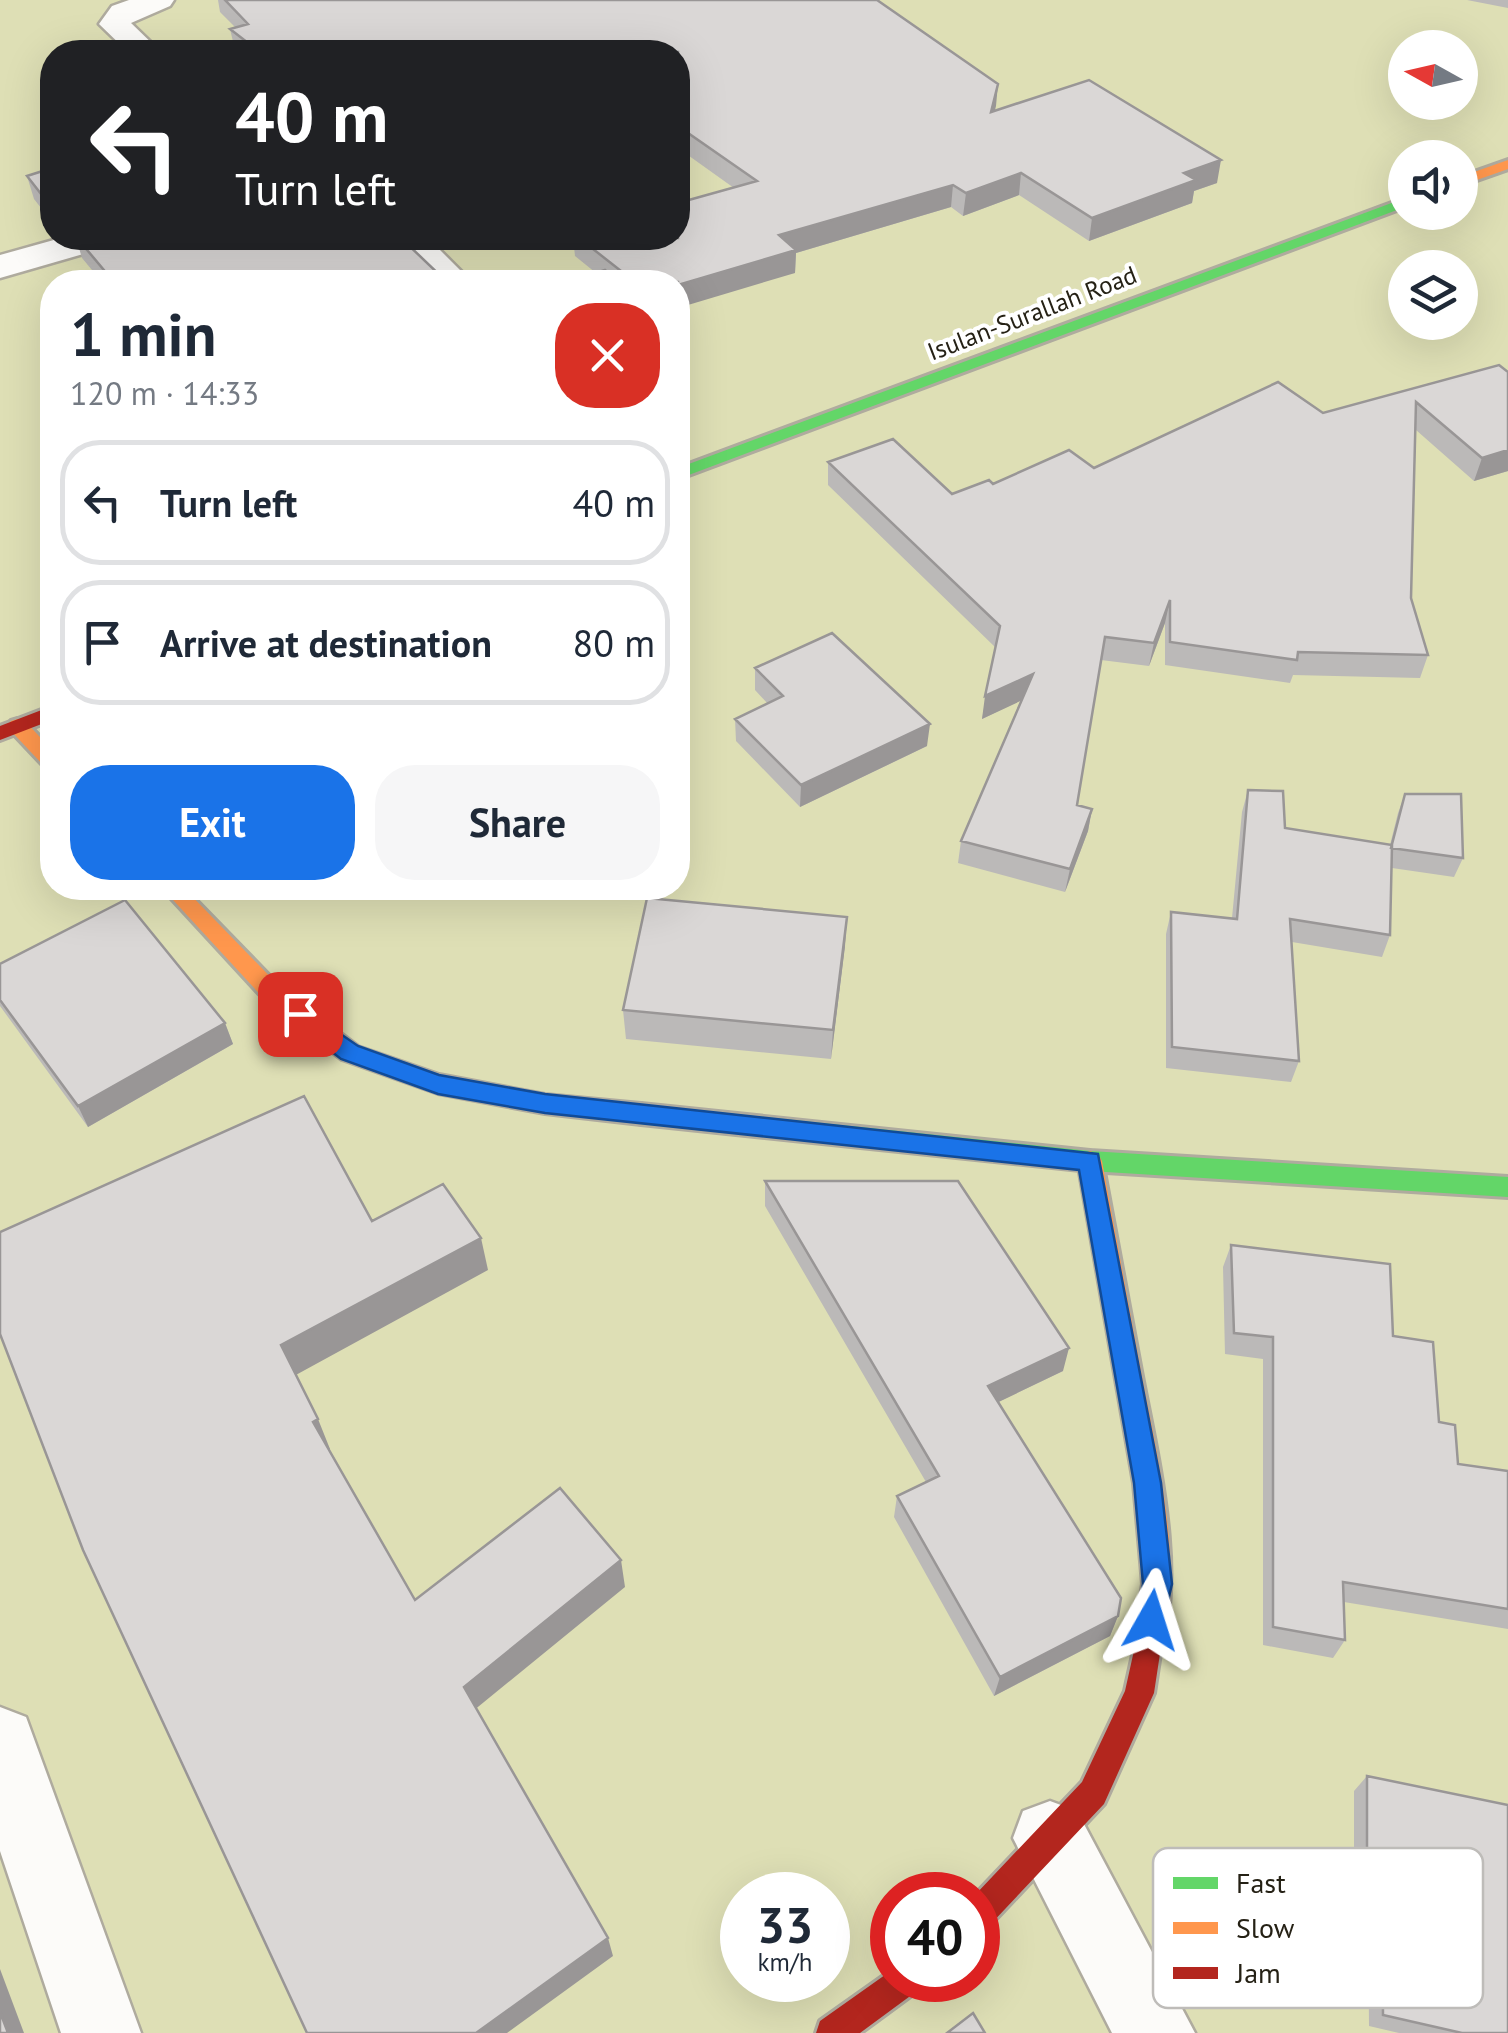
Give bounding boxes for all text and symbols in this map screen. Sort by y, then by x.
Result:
north arrow [1388,30,1478,120]
map controls [1388,30,1478,340]
text: 40 m [235,71,388,161]
icon: left [70,80,200,210]
button: sound [1388,140,1478,230]
text: Turn left [235,159,396,217]
button: layers [1388,250,1478,340]
street label: Isulan-Surallah Road [923,258,1141,368]
text: 1 min [70,295,216,373]
button: close [555,303,660,408]
text: 120 m · 14:33 [70,372,259,414]
icon: left [75,475,130,530]
text: Turn left [160,478,297,527]
text: 40 m [573,478,655,527]
icon: arrive [75,615,130,670]
text: Arrive at destination [160,618,492,667]
text: 80 m [573,618,655,667]
button: Exit [70,765,355,880]
button: Share [375,765,660,880]
pin [258,972,343,1057]
icon: arrive [273,987,328,1042]
position arrow [1099,1568,1203,1672]
legend [1153,1848,1483,2008]
text: Fast [1236,1864,1286,1901]
speed limit sign: 40 [870,1872,1000,2002]
text: 33 [757,1892,813,1957]
text: Slow [1236,1909,1295,1946]
text: km/h [758,1946,812,1978]
text: Jam [1235,1954,1281,1991]

